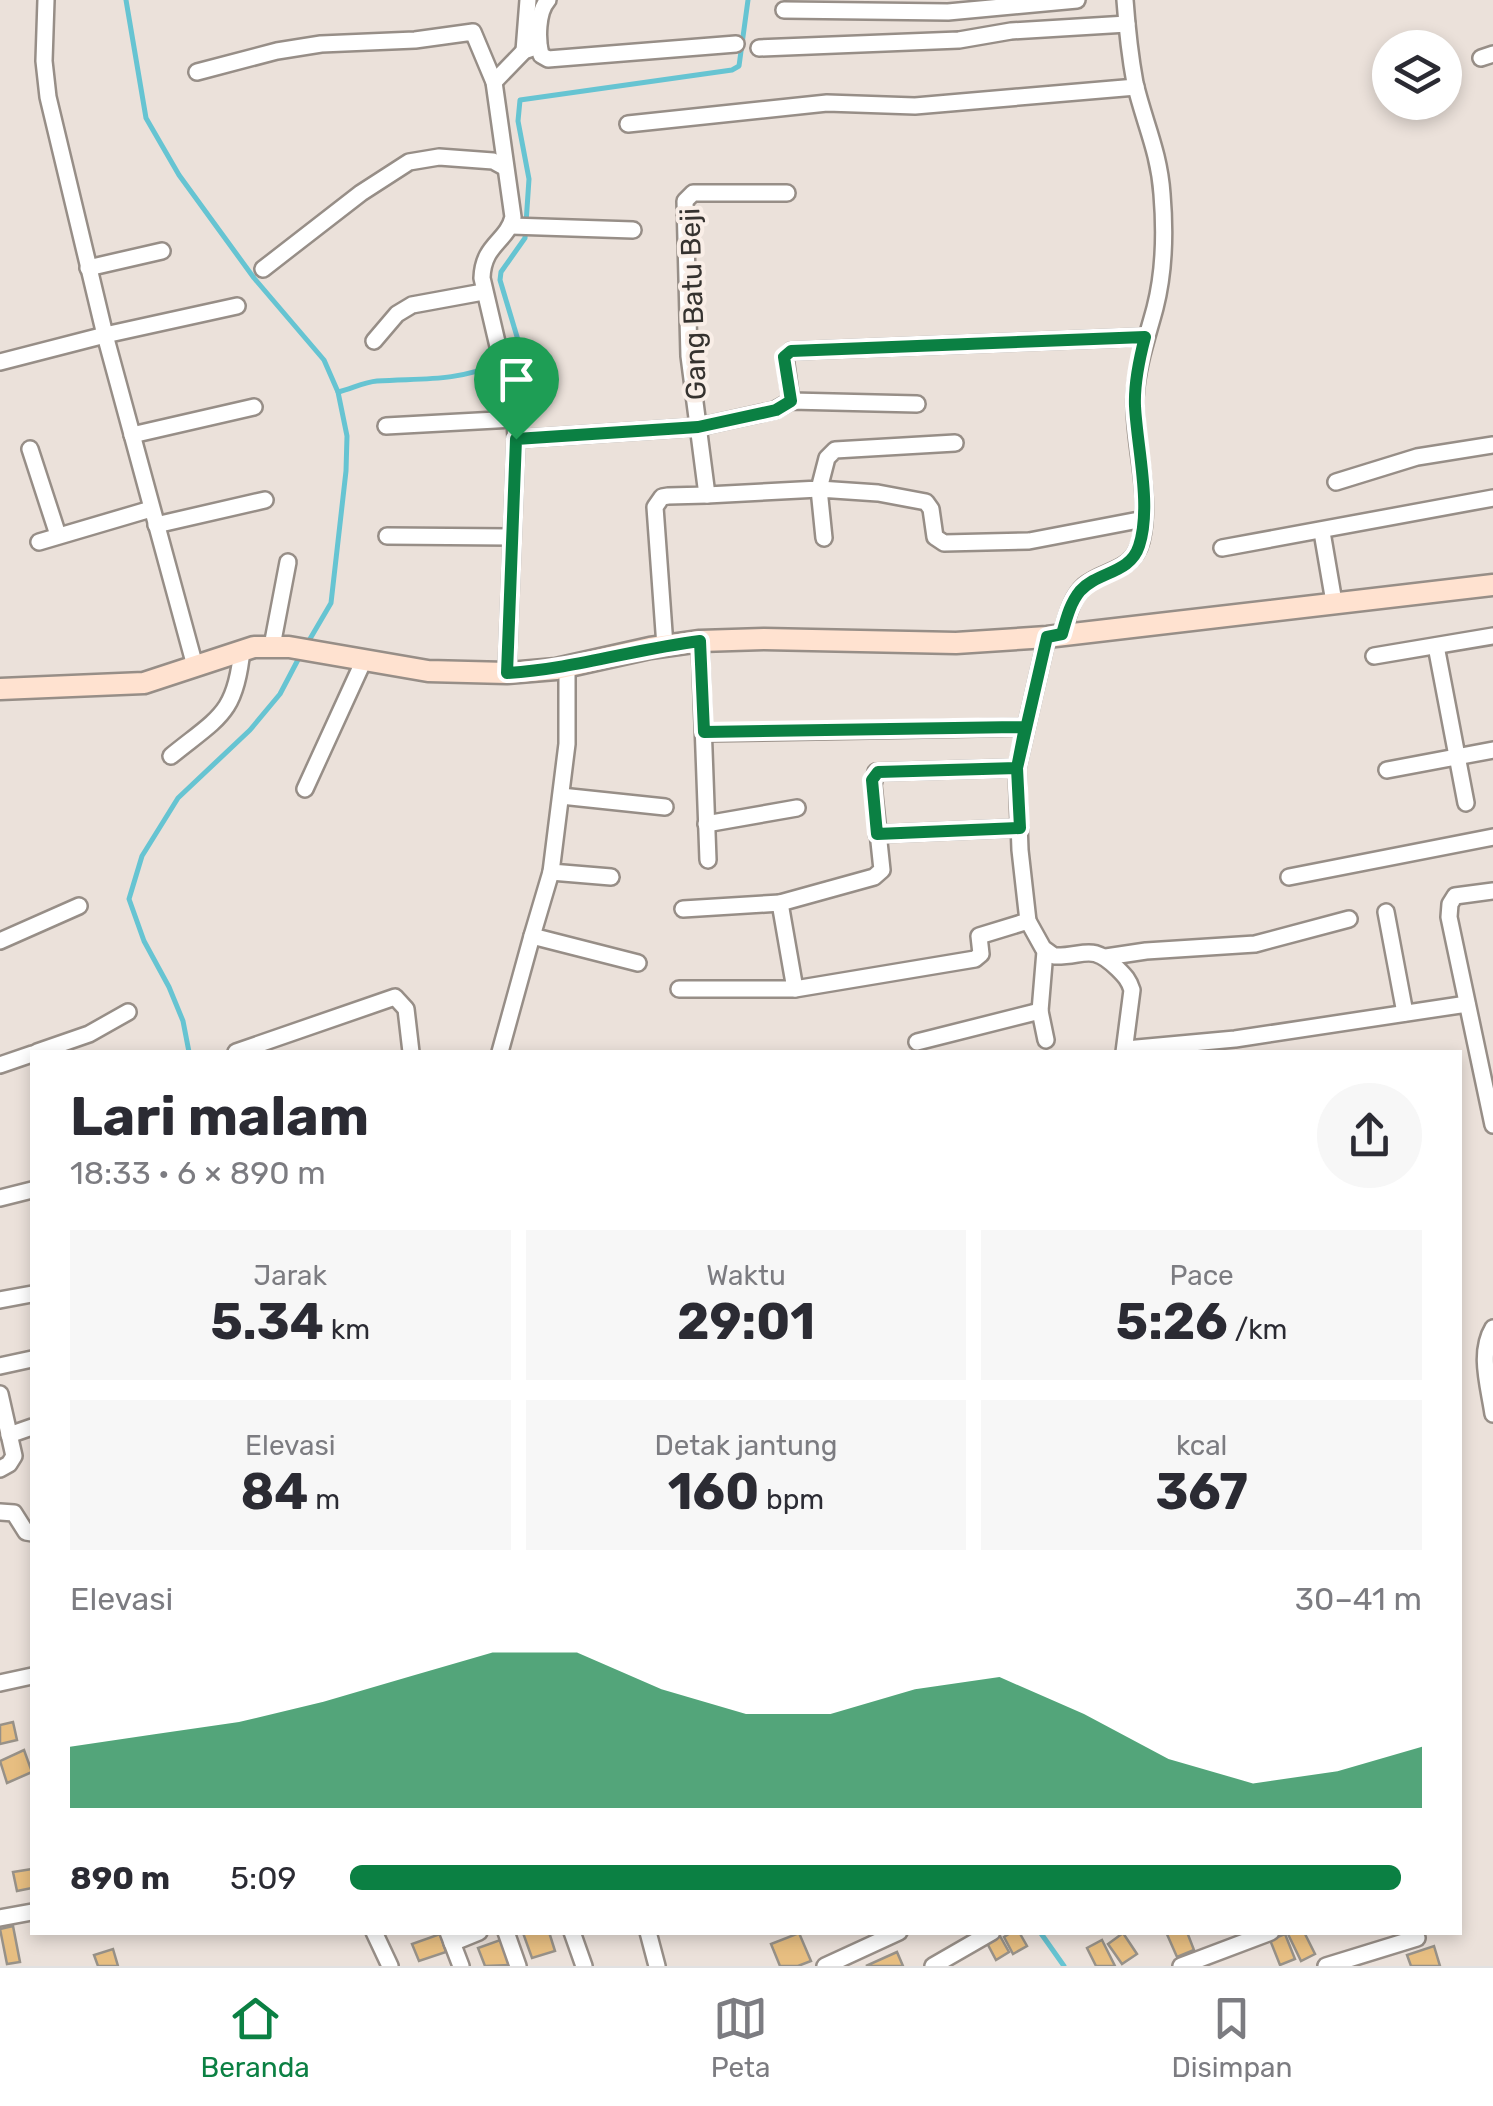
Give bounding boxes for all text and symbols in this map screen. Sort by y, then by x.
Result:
map controls [1372,30,1462,120]
button: layers [1372,30,1462,120]
street label: Gang Batu Beji [673,207,713,401]
pin [474,337,559,440]
icon: arrive [489,352,544,407]
button: share [1317,1083,1422,1188]
text: Lari malam [70,1084,369,1149]
text: 18:33 · 6 × 890 m [70,1154,326,1192]
text: Jarak [254,1259,327,1292]
text: Waktu [706,1259,786,1292]
text: Pace [1170,1259,1234,1292]
text: 5.34 [211,1292,324,1352]
text: 29:01 [677,1292,815,1352]
text: 5:26 [1116,1292,1228,1352]
text: km [324,1313,370,1346]
text: /km [1228,1313,1287,1346]
text: Elevasi [245,1429,336,1462]
text: Detak jantung [654,1429,838,1462]
text: kcal [1176,1429,1227,1462]
text: 84 [240,1462,308,1522]
text: 160 [668,1462,759,1522]
text: 367 [1155,1462,1248,1522]
text: m [308,1483,340,1516]
text: bpm [759,1483,824,1516]
text: Elevasi [70,1580,173,1618]
text: 30–41 m [1295,1580,1422,1618]
text: 890 m [70,1859,170,1897]
text: 5:09 [230,1859,297,1897]
tab: Beranda [200,1991,310,2084]
tab: Peta [711,1991,770,2084]
tab: Disimpan [1171,1991,1293,2084]

